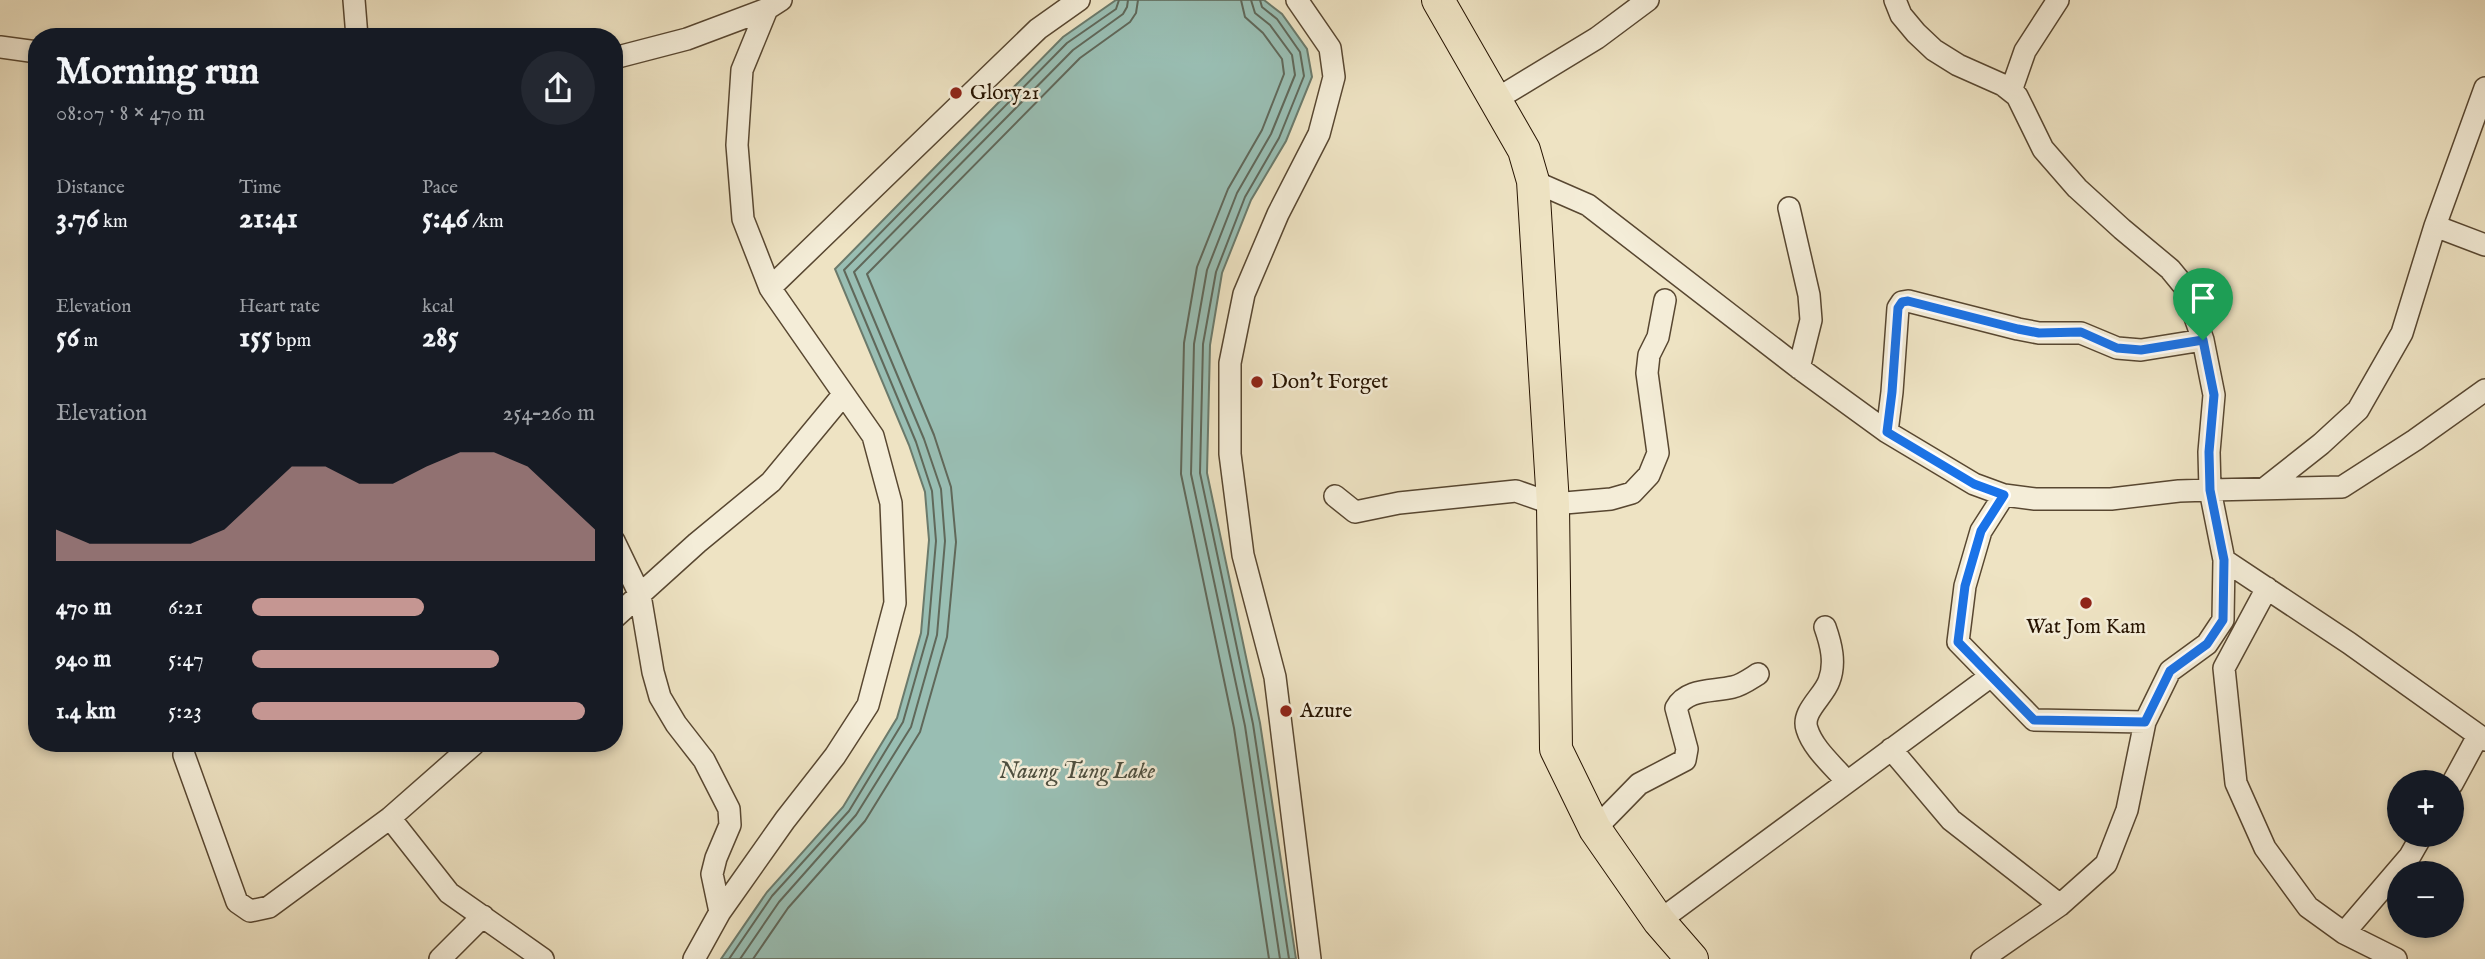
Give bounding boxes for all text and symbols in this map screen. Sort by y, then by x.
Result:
text: Morning run [56,49,259,97]
button: share [521,51,595,125]
place label: Glory21 [970,80,1039,107]
marker: Glory21 [948,85,964,101]
text: 08:07 · 8 × 470 m [56,99,205,128]
text: Distance [56,176,125,200]
text: Time [239,176,281,200]
text: Pace [422,176,458,200]
text: 3.76 [56,200,99,238]
text: 21:41 [239,200,298,238]
text: 5:46 [422,200,468,238]
text: km [99,210,128,234]
text: /km [468,210,504,234]
pin [2173,268,2233,340]
icon: arrive [2184,279,2222,317]
text: Elevation [56,295,131,319]
text: Heart rate [239,295,320,319]
text: kcal [422,295,454,319]
text: 56 [56,319,79,357]
text: 155 [239,319,272,357]
text: 285 [422,319,459,357]
text: m [79,329,98,353]
text: bpm [272,329,311,353]
place label: Don't Forget [1271,369,1388,396]
marker: Don't Forget [1249,374,1265,390]
text: Elevation [56,399,147,428]
text: 254–260 m [503,399,595,428]
text: 470 m [56,593,111,622]
text: 6:21 [168,593,203,622]
marker: Wat Jom Kam [2078,595,2094,611]
place label: Wat Jom Kam [2026,614,2146,641]
text: 940 m [56,645,111,674]
text: 5:47 [168,645,204,674]
text: 1.4 km [56,697,116,726]
text: 5:23 [168,697,202,726]
place label: Azure [1299,698,1353,725]
marker: Azure [1278,703,1294,719]
water label: Naung Tung Lake [999,757,1156,787]
map controls [2387,770,2464,938]
button: + [2387,770,2464,847]
button: − [2387,861,2464,938]

